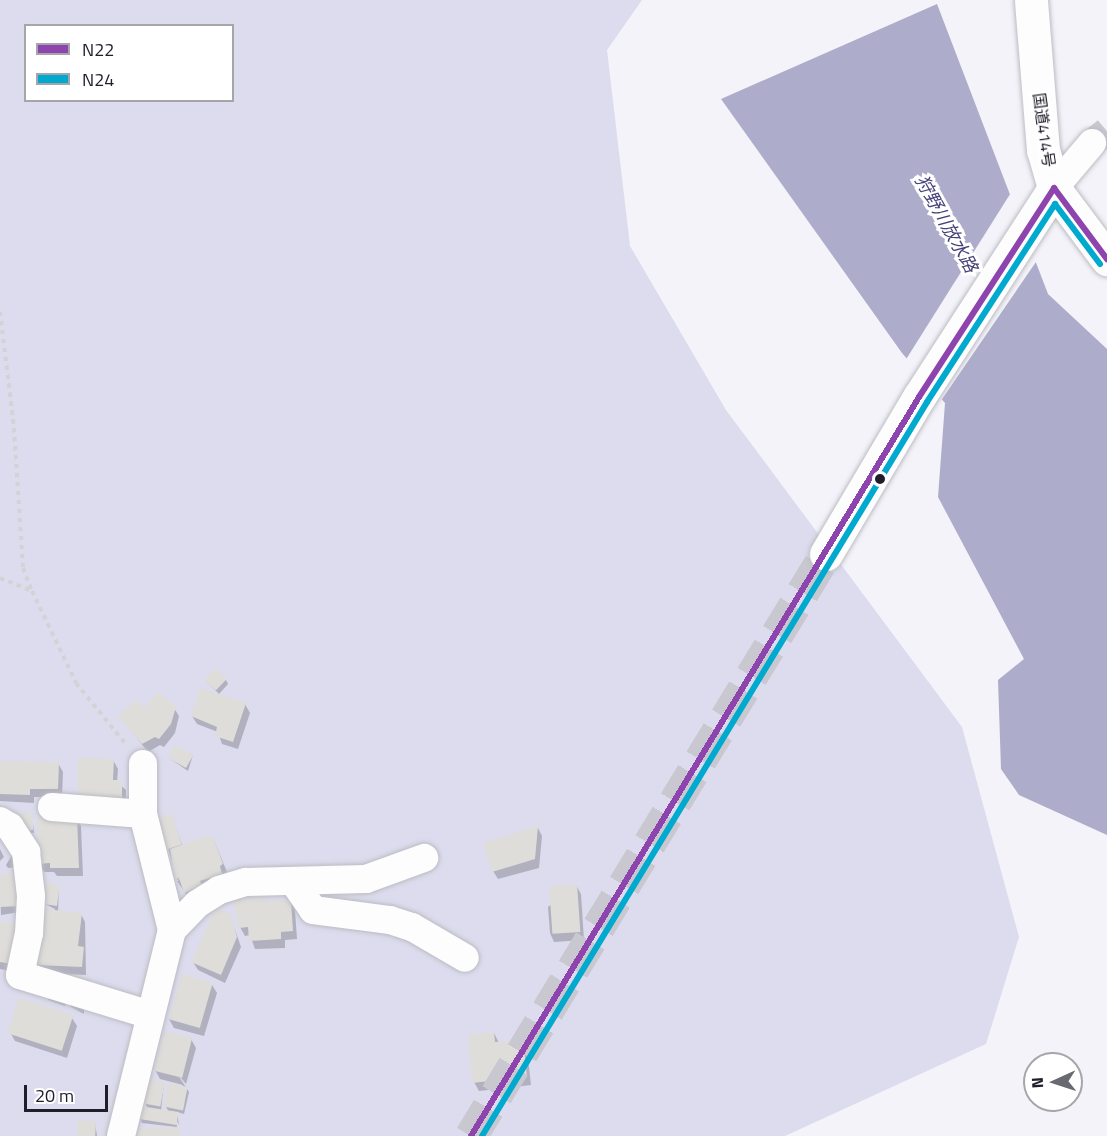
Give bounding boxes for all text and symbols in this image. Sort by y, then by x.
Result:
legend [24,24,234,102]
text: N22 [82,36,114,63]
text: N24 [82,66,114,93]
street label: 国道414号 [1029,92,1059,168]
water label: 狩野川放水路 [910,172,982,276]
unlabelled marker [874,473,886,485]
north arrow [1023,1052,1083,1112]
scale bar [27,1073,111,1111]
text: N [1025,1077,1049,1089]
text: 20 m [35,1082,74,1109]

